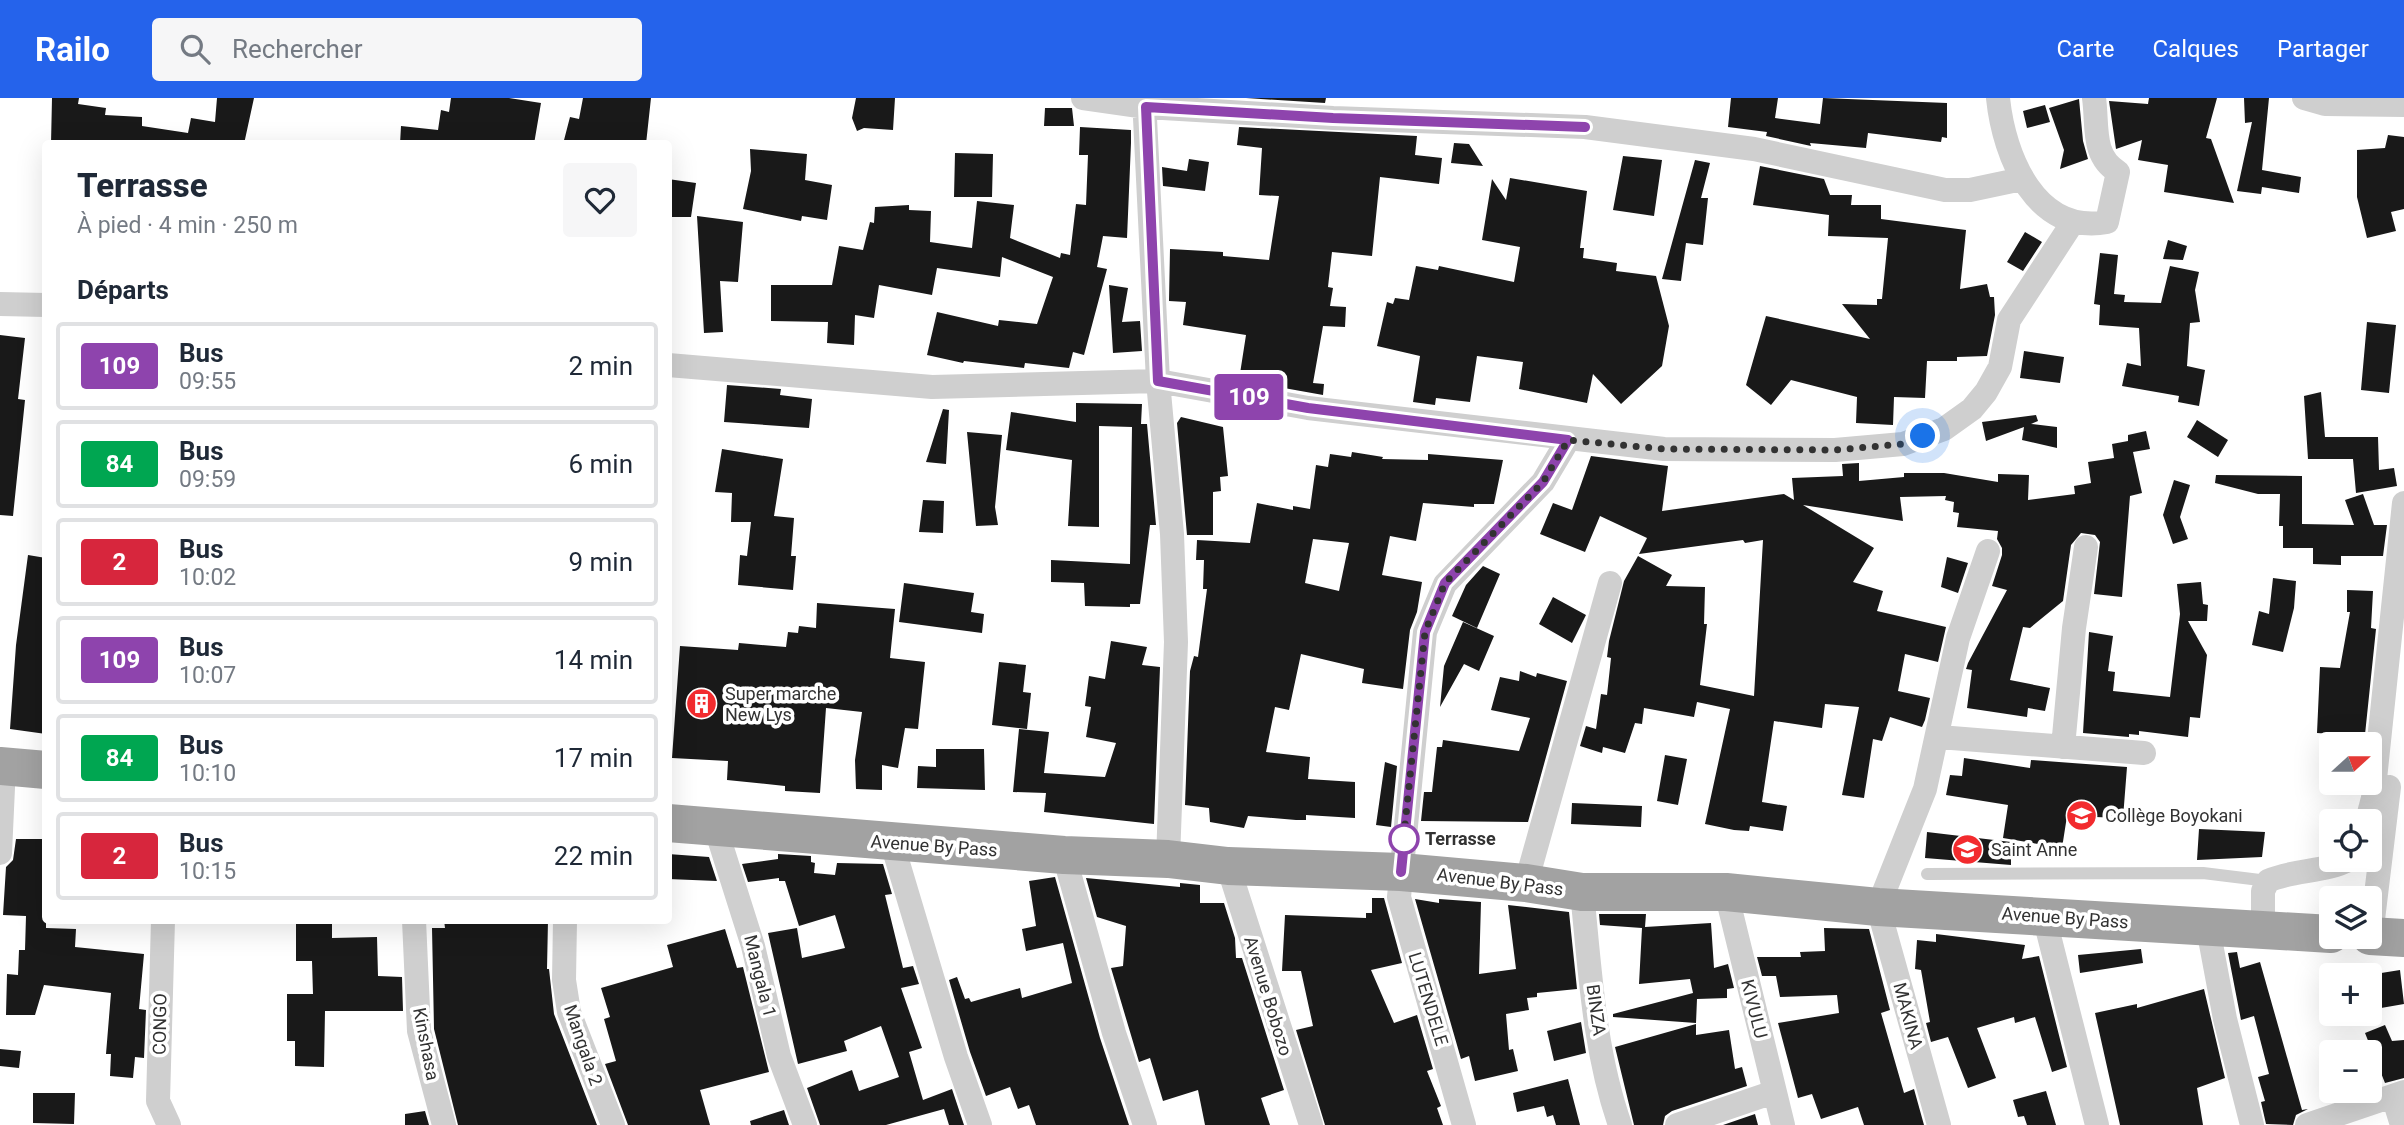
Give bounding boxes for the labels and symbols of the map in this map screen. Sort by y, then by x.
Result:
line badge: 109 [1209,374,1289,420]
your location [1905,418,1940,453]
place label: Super marche New Lys [725,683,836,725]
building icon: Super marche New Lys [685,687,719,721]
north arrow [2319,732,2382,794]
school or university icon: Collège Boyokani [2065,799,2099,833]
place label: Collège Boyokani [2105,805,2243,826]
marker: Terrasse [1389,824,1419,854]
place label: Terrasse [1425,828,1496,849]
street label: Avenue By Pass [870,831,998,860]
school or university icon: Saint Anne [1951,833,1985,867]
place label: Saint Anne [1991,839,2077,860]
street label: Avenue By Pass [1436,863,1564,900]
street label: Avenue By Pass [2001,903,2129,932]
street label: Mangala 1 [740,933,781,1019]
street label: Avenue Bobozo [1240,933,1297,1058]
street label: LUTENDELE [1404,950,1453,1048]
street label: KIVULU [1737,977,1772,1041]
street label: MAKINA [1889,980,1928,1052]
street label: BINZA [1583,983,1611,1037]
street label: CONGO [148,993,171,1055]
street label: Mangala 2 [560,1002,607,1088]
street label: Kinshasa [409,1006,444,1082]

